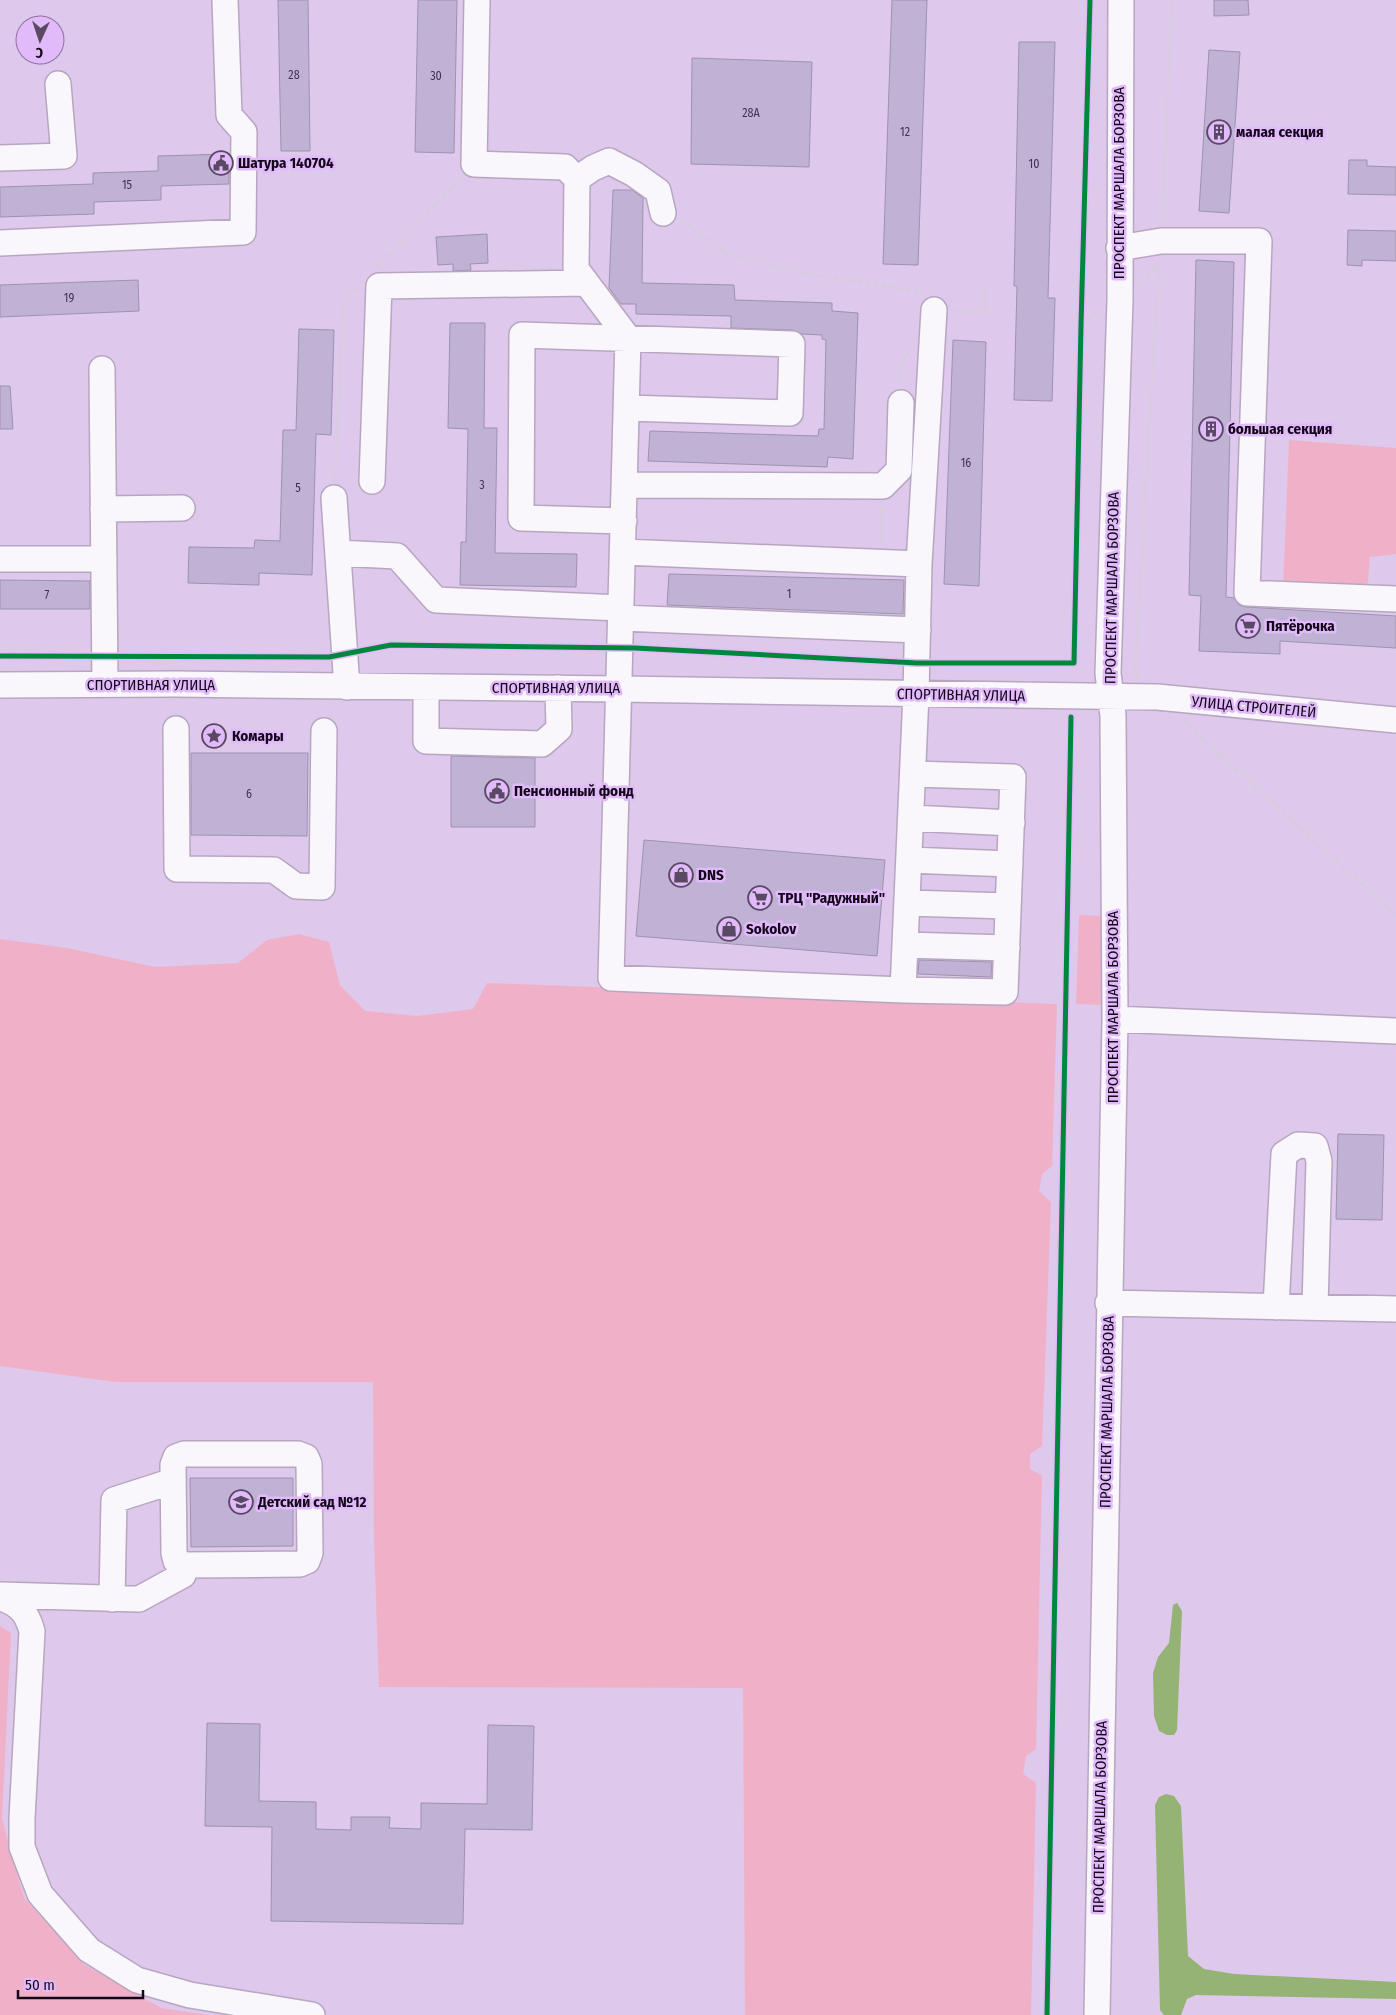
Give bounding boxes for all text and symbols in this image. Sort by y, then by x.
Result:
north arrow [15,15,65,65]
text: С [35,44,43,61]
house number: 28 [288,68,300,82]
house number: 30 [430,69,442,83]
street label: ПРОСПЕКТ МАРШАЛА БОРЗОВА [1110,87,1128,279]
house number: 28А [742,106,760,120]
building icon: малая секция [1206,119,1232,145]
place label: малая секция [1236,123,1324,141]
house number: 12 [900,125,910,139]
public building icon: Шатура 140704 [208,150,234,176]
place label: Шатура 140704 [238,154,334,172]
house number: 10 [1029,157,1039,171]
house number: 15 [122,178,133,192]
house number: 19 [64,291,74,305]
building icon: большая секция [1198,416,1224,442]
place label: большая секция [1228,420,1332,438]
house number: 16 [961,456,971,470]
house number: 3 [479,478,485,492]
house number: 5 [295,481,301,495]
street label: ПРОСПЕКТ МАРШАЛА БОРЗОВА [1101,492,1123,684]
house number: 1 [787,587,791,601]
house number: 7 [45,588,50,602]
supermarket icon: Пятёрочка [1235,613,1261,639]
place label: Пятёрочка [1266,617,1335,635]
street label: СПОРТИВНАЯ УЛИЦА [87,676,215,694]
street label: СПОРТИВНАЯ УЛИЦА [492,679,620,697]
street label: СПОРТИВНАЯ УЛИЦА [897,685,1025,705]
street label: УЛИЦА СТРОИТЕЛЕЙ [1190,692,1317,721]
place icon: Комары [201,723,227,749]
place label: Комары [232,727,284,745]
public building icon: Пенсионный фонд [484,778,510,804]
place label: Пенсионный фонд [514,782,634,800]
house number: 6 [246,787,252,801]
shop icon: DNS [668,862,694,888]
place label: DNS [698,866,724,884]
supermarket icon: ТРЦ "Радужный" [747,885,773,911]
place label: ТРЦ "Радужный" [778,889,885,907]
street label: ПРОСПЕКТ МАРШАЛА БОРЗОВА [1104,911,1122,1103]
shop icon: Sokolov [716,916,742,942]
place label: Sokolov [746,920,797,938]
street label: ПРОСПЕКТ МАРШАЛА БОРЗОВА [1096,1316,1118,1508]
school or university icon: Детский сад №12 [228,1489,254,1515]
place label: Детский сад №12 [257,1493,367,1511]
street label: ПРОСПЕКТ МАРШАЛА БОРЗОВА [1089,1721,1111,1913]
scale bar [18,1968,142,2000]
text: 50 m [25,1976,55,1994]

